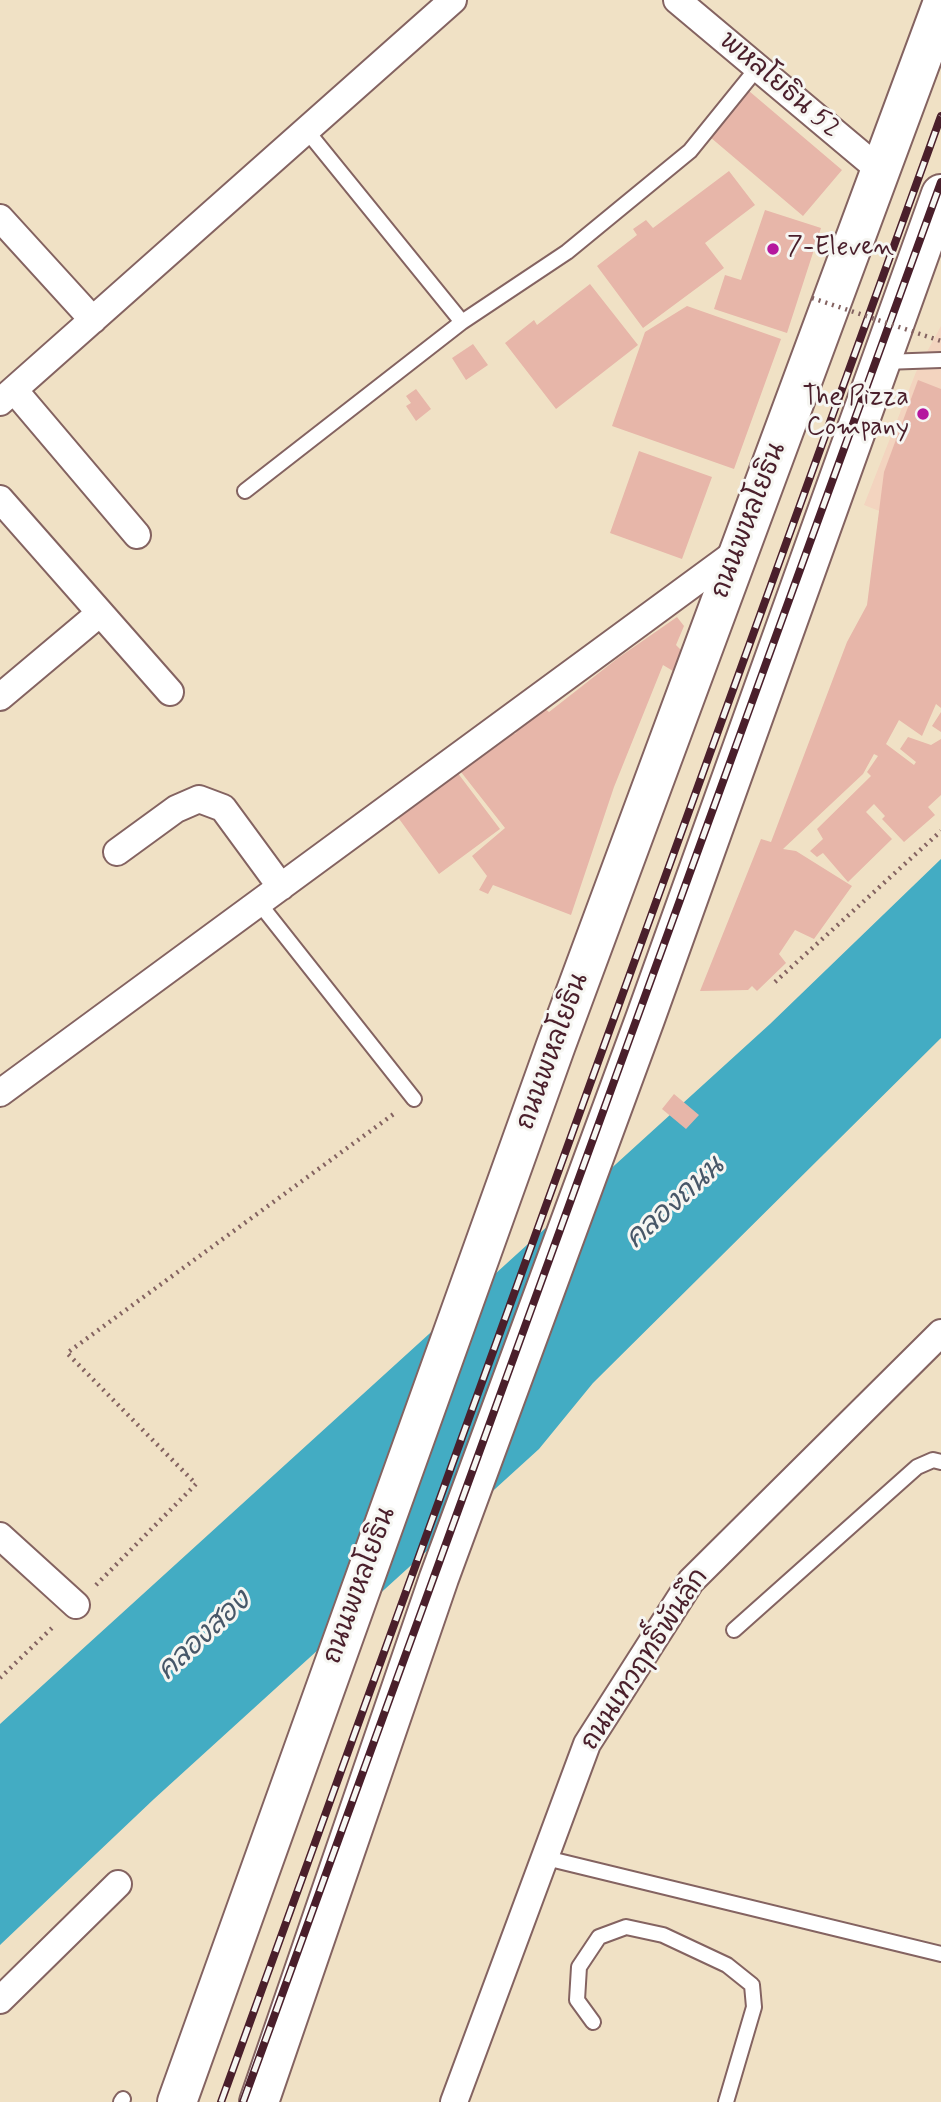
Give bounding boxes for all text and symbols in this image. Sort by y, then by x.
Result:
street label: พหลโยธิน 52 [712,26,846,146]
place label: 7-Eleven [787,233,894,265]
marker: 7-Eleven [765,241,781,257]
place label: The Pizza Company [802,383,909,444]
marker: The Pizza Company [915,406,931,422]
street label: ถนนพหลโยธิน [706,439,794,603]
street label: ถนนพหลโยธิน [511,970,597,1134]
water label: คลองถนน [620,1151,732,1257]
street label: ถนนพหลโยธิน [318,1504,404,1668]
street label: ถนนเทวฤทธิ์พันลึก [576,1563,716,1757]
water label: คลองสอง [151,1585,259,1689]

